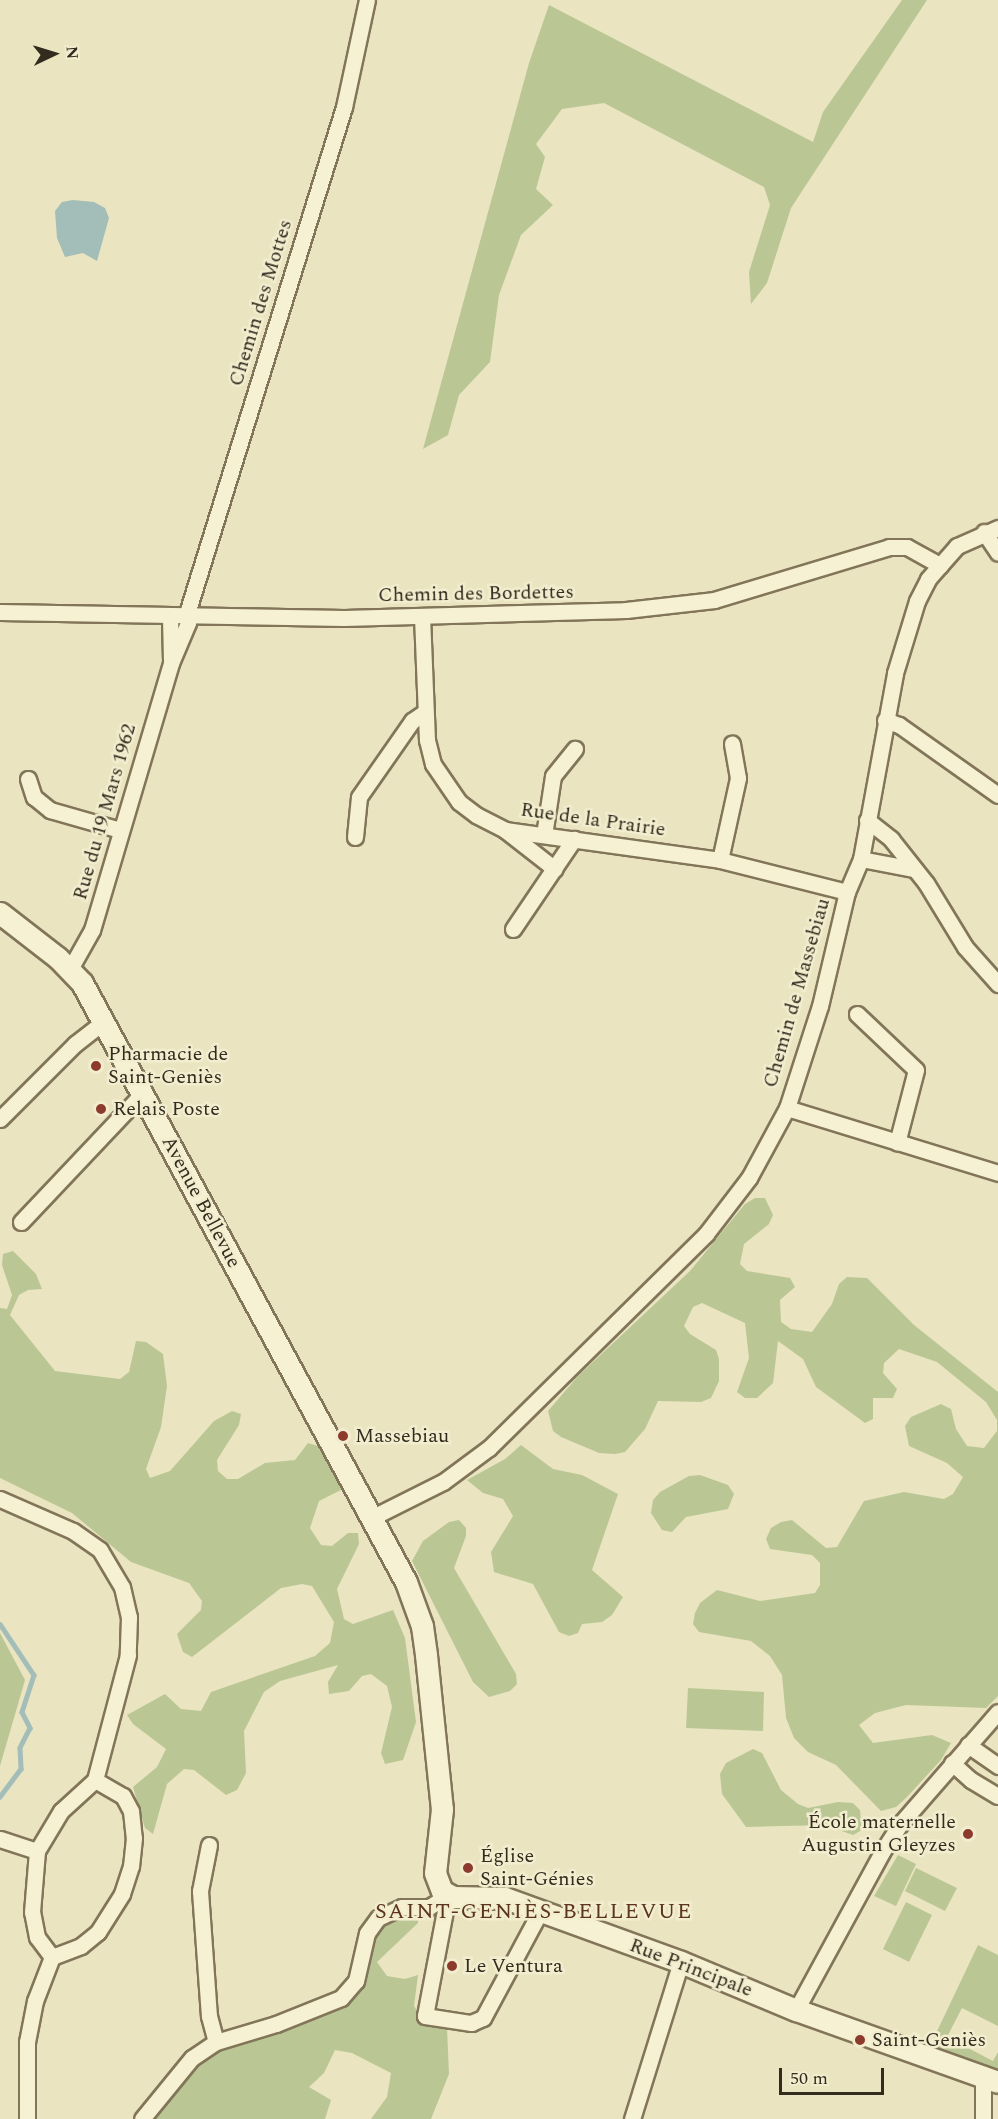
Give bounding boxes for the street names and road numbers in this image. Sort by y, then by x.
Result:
street label: Chemin des Mottes [224,217,298,389]
street label: Chemin des Bordettes [378,580,574,608]
street label: Rue du 19 Mars 1962 [68,721,142,903]
street label: Rue de la Prairie [519,798,667,842]
street label: Chemin de Massebiau [758,896,836,1090]
street label: Avenue Bellevue [156,1132,246,1272]
street label: Rue Principale [626,1933,756,2003]

